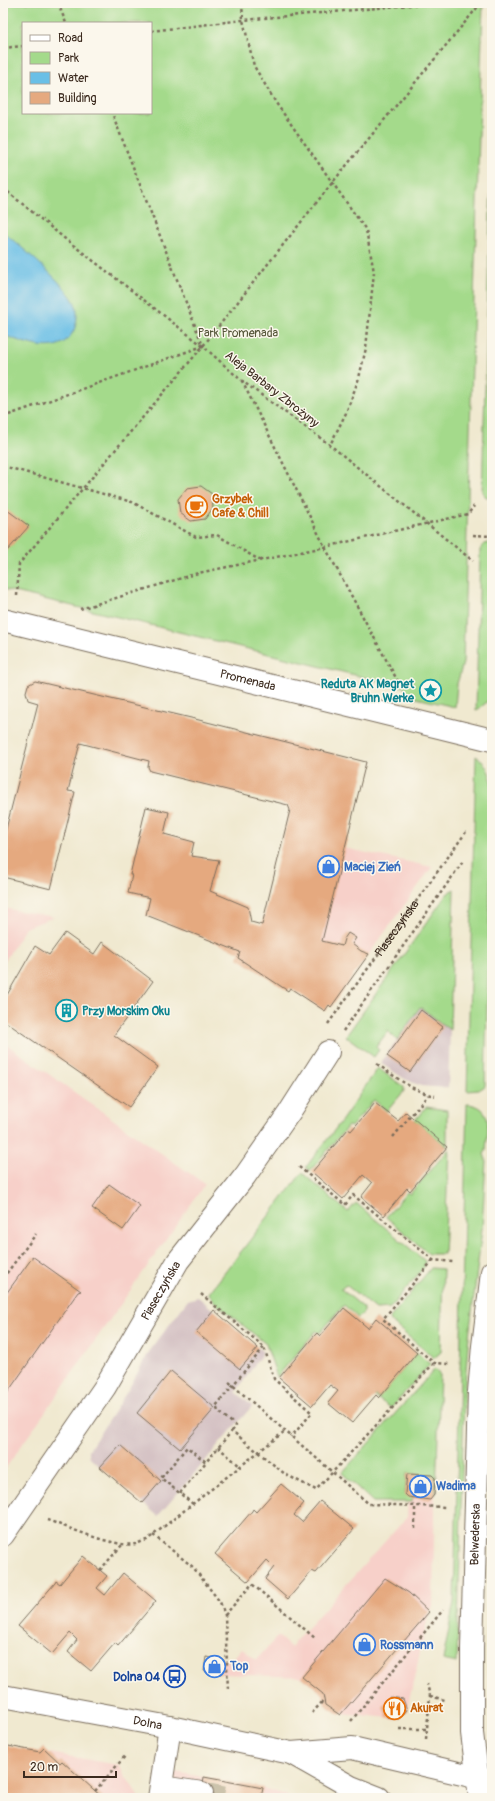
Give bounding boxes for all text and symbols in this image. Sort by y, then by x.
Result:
legend [22,22,152,114]
text: Road [58,31,83,46]
text: Park [58,51,79,66]
text: Water [58,71,89,86]
text: Building [58,91,97,106]
park label: Park Promenada [198,326,279,341]
street label: Aleja Barbary Zbrożyny [222,348,322,431]
place label: Grzybek Cafe & Chill [212,492,269,521]
cafe icon: Grzybek Cafe & Chill [184,493,210,519]
street label: Promenada [218,666,277,695]
place label: Reduta AK Magnet Bruhn Werke [321,677,415,706]
place icon: Reduta AK Magnet Bruhn Werke [417,678,443,704]
shop icon: Maciej Zień [315,854,341,880]
place label: Maciej Zień [344,860,401,875]
street label: Piaseczyńska [372,897,423,960]
building icon: Przy Morskim Oku [54,998,80,1024]
place label: Przy Morskim Oku [82,1004,170,1019]
street label: Piaseczyńska [138,1258,184,1323]
shop icon: Wadima [407,1473,433,1499]
place label: Wadima [436,1479,476,1494]
street label: Belwederska [467,1503,484,1566]
shop icon: Rossmann [352,1632,378,1658]
place label: Rossmann [380,1638,434,1653]
shop icon: Top [201,1653,227,1679]
place label: Top [229,1659,249,1674]
bus stop icon: Dolna 04 [162,1664,188,1690]
place label: Dolna 04 [113,1670,160,1685]
restaurant icon: Akurat [382,1695,408,1721]
place label: Akurat [410,1701,444,1716]
street label: Dolna [132,1713,164,1733]
scale bar [24,1753,116,1779]
text: 20 m [30,1760,59,1775]

